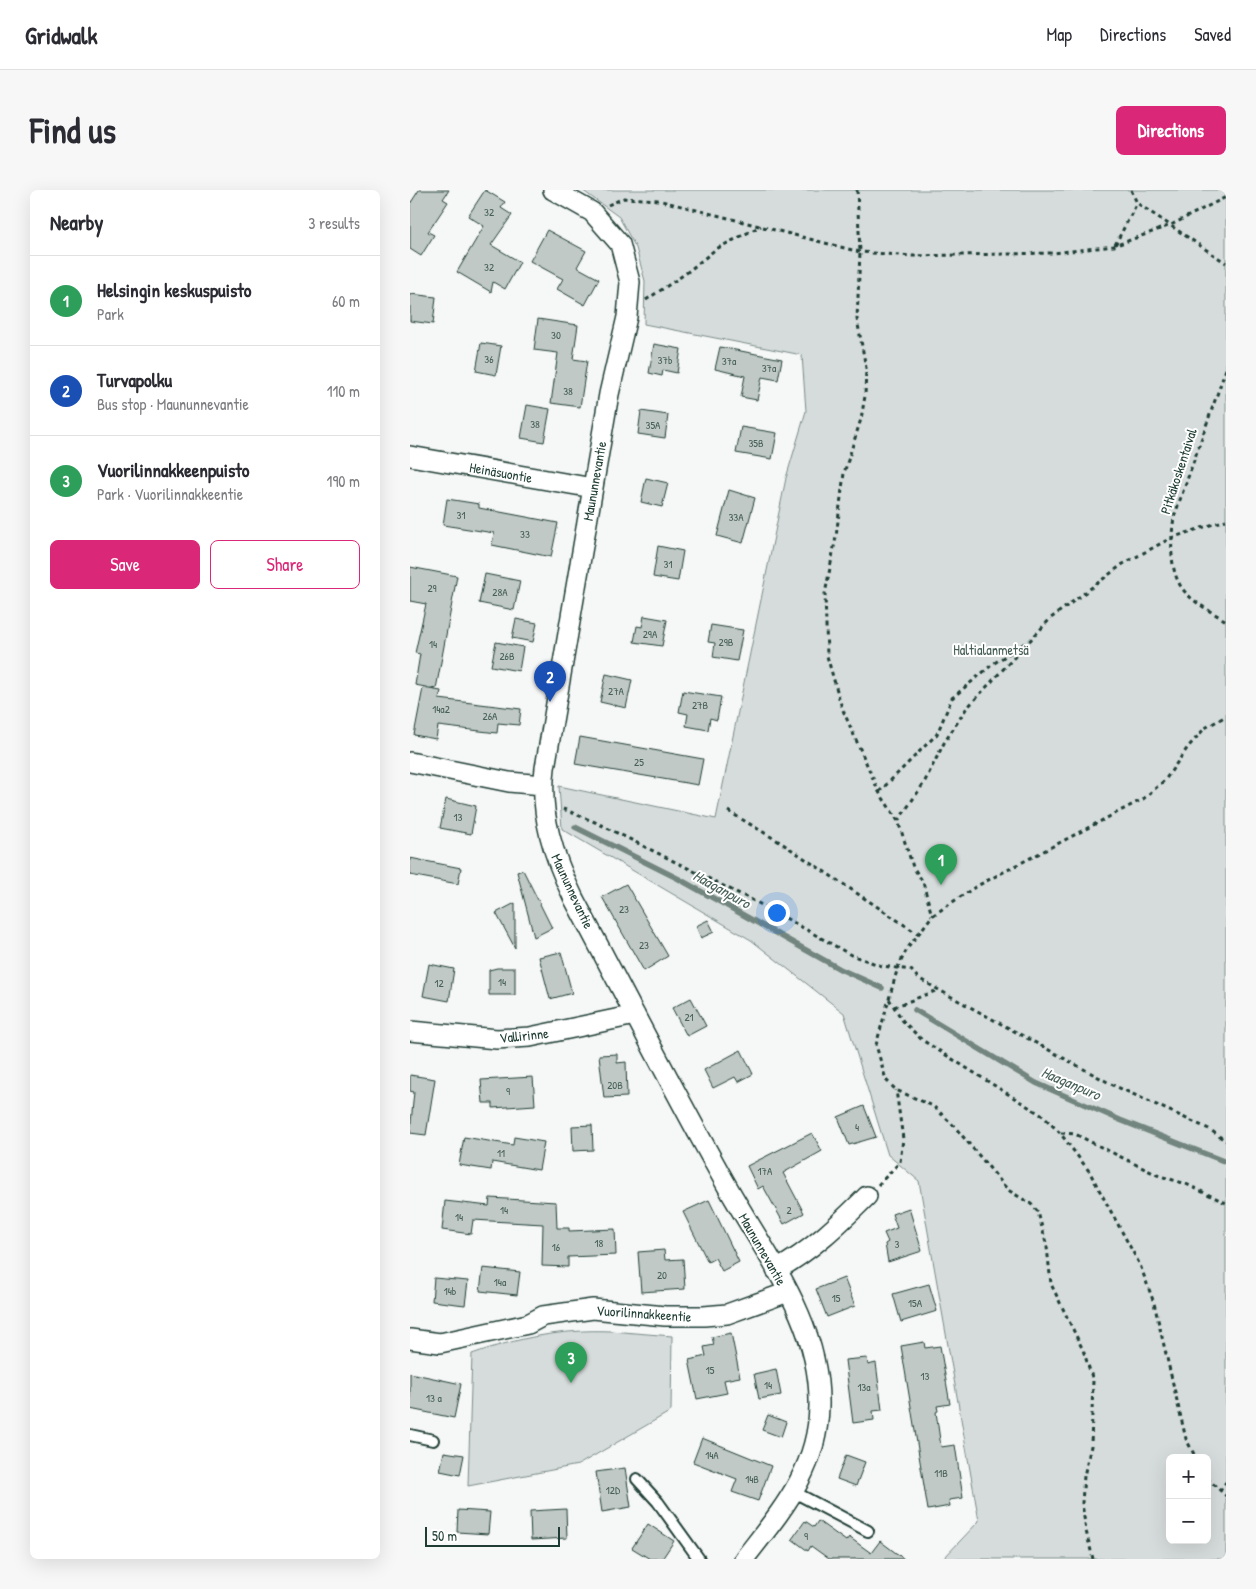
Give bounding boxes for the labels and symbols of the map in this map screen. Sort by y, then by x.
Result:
house number: 32 [484,205,494,219]
house number: 32 [484,260,494,274]
house number: 30 [551,328,561,342]
house number: 36 [484,352,494,366]
house number: 37b [658,353,673,367]
house number: 37a [722,354,737,368]
house number: 37a [762,361,777,375]
house number: 38 [563,384,573,398]
house number: 38 [530,417,540,431]
house number: 35A [646,418,661,432]
street label: Pitkäkoskentaival [1155,426,1201,516]
house number: 35B [748,436,764,450]
street label: Maununnevantie [578,439,610,522]
street label: Heinäsuontie [468,457,534,487]
house number: 31 [457,508,465,522]
house number: 33A [728,510,744,524]
house number: 33 [520,527,530,541]
house number: 31 [664,557,672,571]
house number: 29 [427,581,437,595]
house number: 28A [492,585,508,599]
house number: 29A [643,627,658,641]
house number: 29B [719,635,734,649]
house number: 14 [429,637,437,651]
park label: Haltialanmetsä [953,640,1029,659]
house number: 26B [499,649,515,663]
pin: 2 [534,661,566,702]
house number: 27A [608,684,625,698]
house number: 27B [692,698,709,712]
house number: 14a2 [432,702,450,716]
house number: 26A [483,709,498,723]
house number: 25 [634,755,644,769]
house number: 13 [454,810,463,824]
pin: 1 [925,844,957,885]
street label: Maununnevantie [547,850,599,932]
water label: Haaganpuro [690,865,755,914]
your location [764,900,790,926]
house number: 23 [619,902,629,916]
house number: 23 [639,938,649,952]
house number: 14 [498,975,506,989]
house number: 12 [434,976,444,990]
house number: 21 [684,1010,694,1024]
street label: Vallirinne [499,1023,550,1047]
water label: Haaganpuro [1038,1061,1105,1105]
house number: 20B [607,1078,623,1092]
house number: 9 [506,1084,510,1098]
house number: 4 [855,1120,859,1134]
house number: 11 [497,1146,505,1160]
house number: 17A [758,1164,773,1178]
house number: 14 [500,1203,508,1217]
house number: 2 [786,1203,792,1217]
street label: Maununnevantie [735,1209,792,1289]
house number: 14 [455,1210,463,1224]
house number: 18 [595,1236,604,1250]
house number: 3 [895,1237,900,1251]
house number: 16 [552,1240,561,1254]
house number: 20 [657,1268,667,1282]
house number: 14a [494,1275,507,1289]
house number: 14b [444,1284,457,1298]
house number: 15 [832,1291,841,1305]
house number: 15A [908,1296,923,1310]
street label: Vuorilinnakkeentie [596,1300,693,1326]
pin: 3 [555,1342,587,1383]
house number: 15 [706,1363,715,1377]
house number: 13 [921,1369,930,1383]
house number: 14 [764,1378,772,1392]
house number: 13a [857,1380,871,1394]
house number: 13 a [426,1391,443,1405]
house number: 14A [705,1448,719,1462]
house number: 11B [934,1466,948,1480]
house number: 14B [745,1472,759,1486]
house number: 12D [606,1483,621,1497]
scale bar [425,1524,560,1547]
house number: 9 [804,1529,808,1543]

